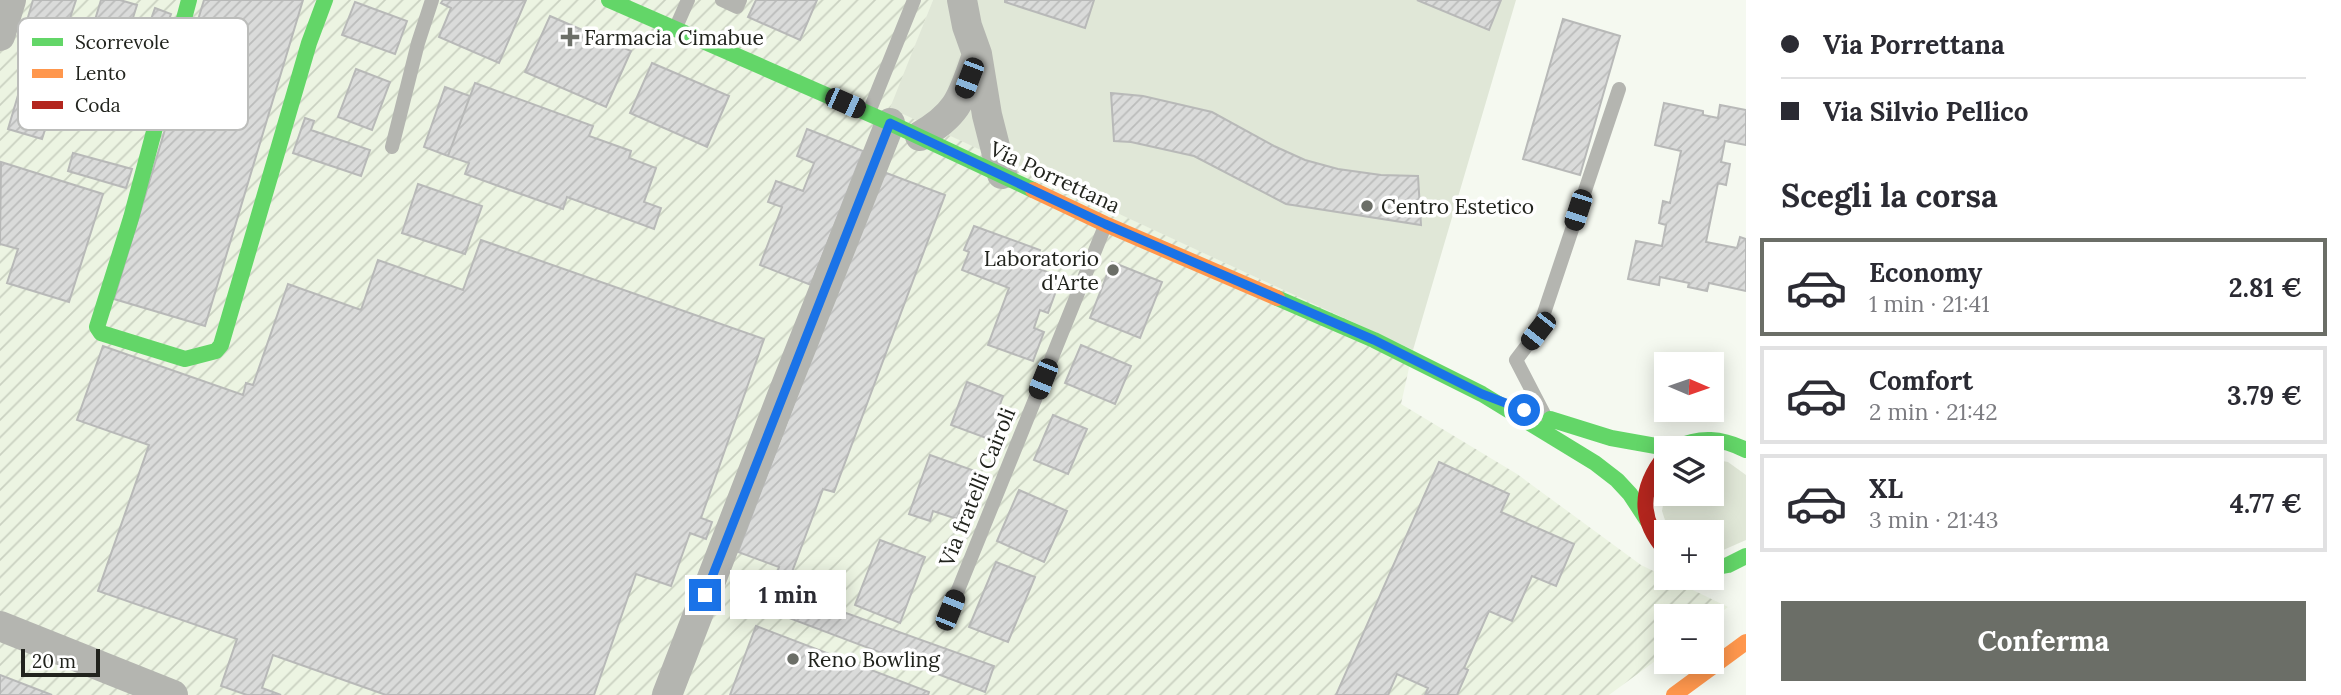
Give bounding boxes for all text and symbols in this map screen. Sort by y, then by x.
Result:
legend [18,18,248,130]
place label: Farmacia Cimabue [584,24,764,51]
text: Via Porrettana [1823,28,2005,61]
marker: Farmacia Cimabue [562,29,578,45]
text: Scorrevole [75,30,170,54]
car [952,55,987,101]
text: Lento [75,61,126,85]
car [822,85,869,121]
text: Coda [75,93,121,117]
text: Via Silvio Pellico [1823,95,2029,128]
street label: Via Porrettana [985,135,1125,219]
text: Scegli la corsa [1781,175,1998,216]
car [1562,187,1595,233]
place label: Centro Estetico [1381,193,1534,220]
marker: Centro Estetico [1359,198,1375,214]
place label: Laboratorio d'Arte [984,245,1099,296]
icon: car [1785,256,1848,319]
text: Economy [1869,256,1982,289]
marker: Laboratorio d'Arte [1105,262,1121,278]
text: 2.81 € [2229,271,2302,304]
text: 1 min · 21:41 [1869,289,1990,318]
car [1517,308,1560,354]
north arrow [1654,352,1724,422]
map controls [1654,352,1724,674]
car [1026,356,1061,402]
icon: car [1785,364,1848,427]
text: Comfort [1869,364,1973,397]
text: 3.79 € [2227,379,2302,412]
route start [1508,394,1540,426]
text: 2 min · 21:42 [1869,397,1998,426]
street label: Via fratelli Cairoli [932,404,1021,571]
button: layers [1654,436,1724,506]
icon: car [1785,472,1848,535]
text: XL [1869,472,1903,505]
text: 4.77 € [2230,487,2302,520]
text: 3 min · 21:43 [1869,505,1998,534]
button: + [1654,520,1724,590]
callout: 1 min [730,570,845,620]
route end [689,579,721,611]
text: 1 min [759,580,817,609]
car [933,587,968,633]
button: Conferma [1781,601,2306,681]
button: − [1654,604,1724,674]
scale bar [21,646,100,678]
place label: Reno Bowling [807,646,940,673]
text: 20 m [32,649,76,673]
marker: Reno Bowling [785,651,801,667]

